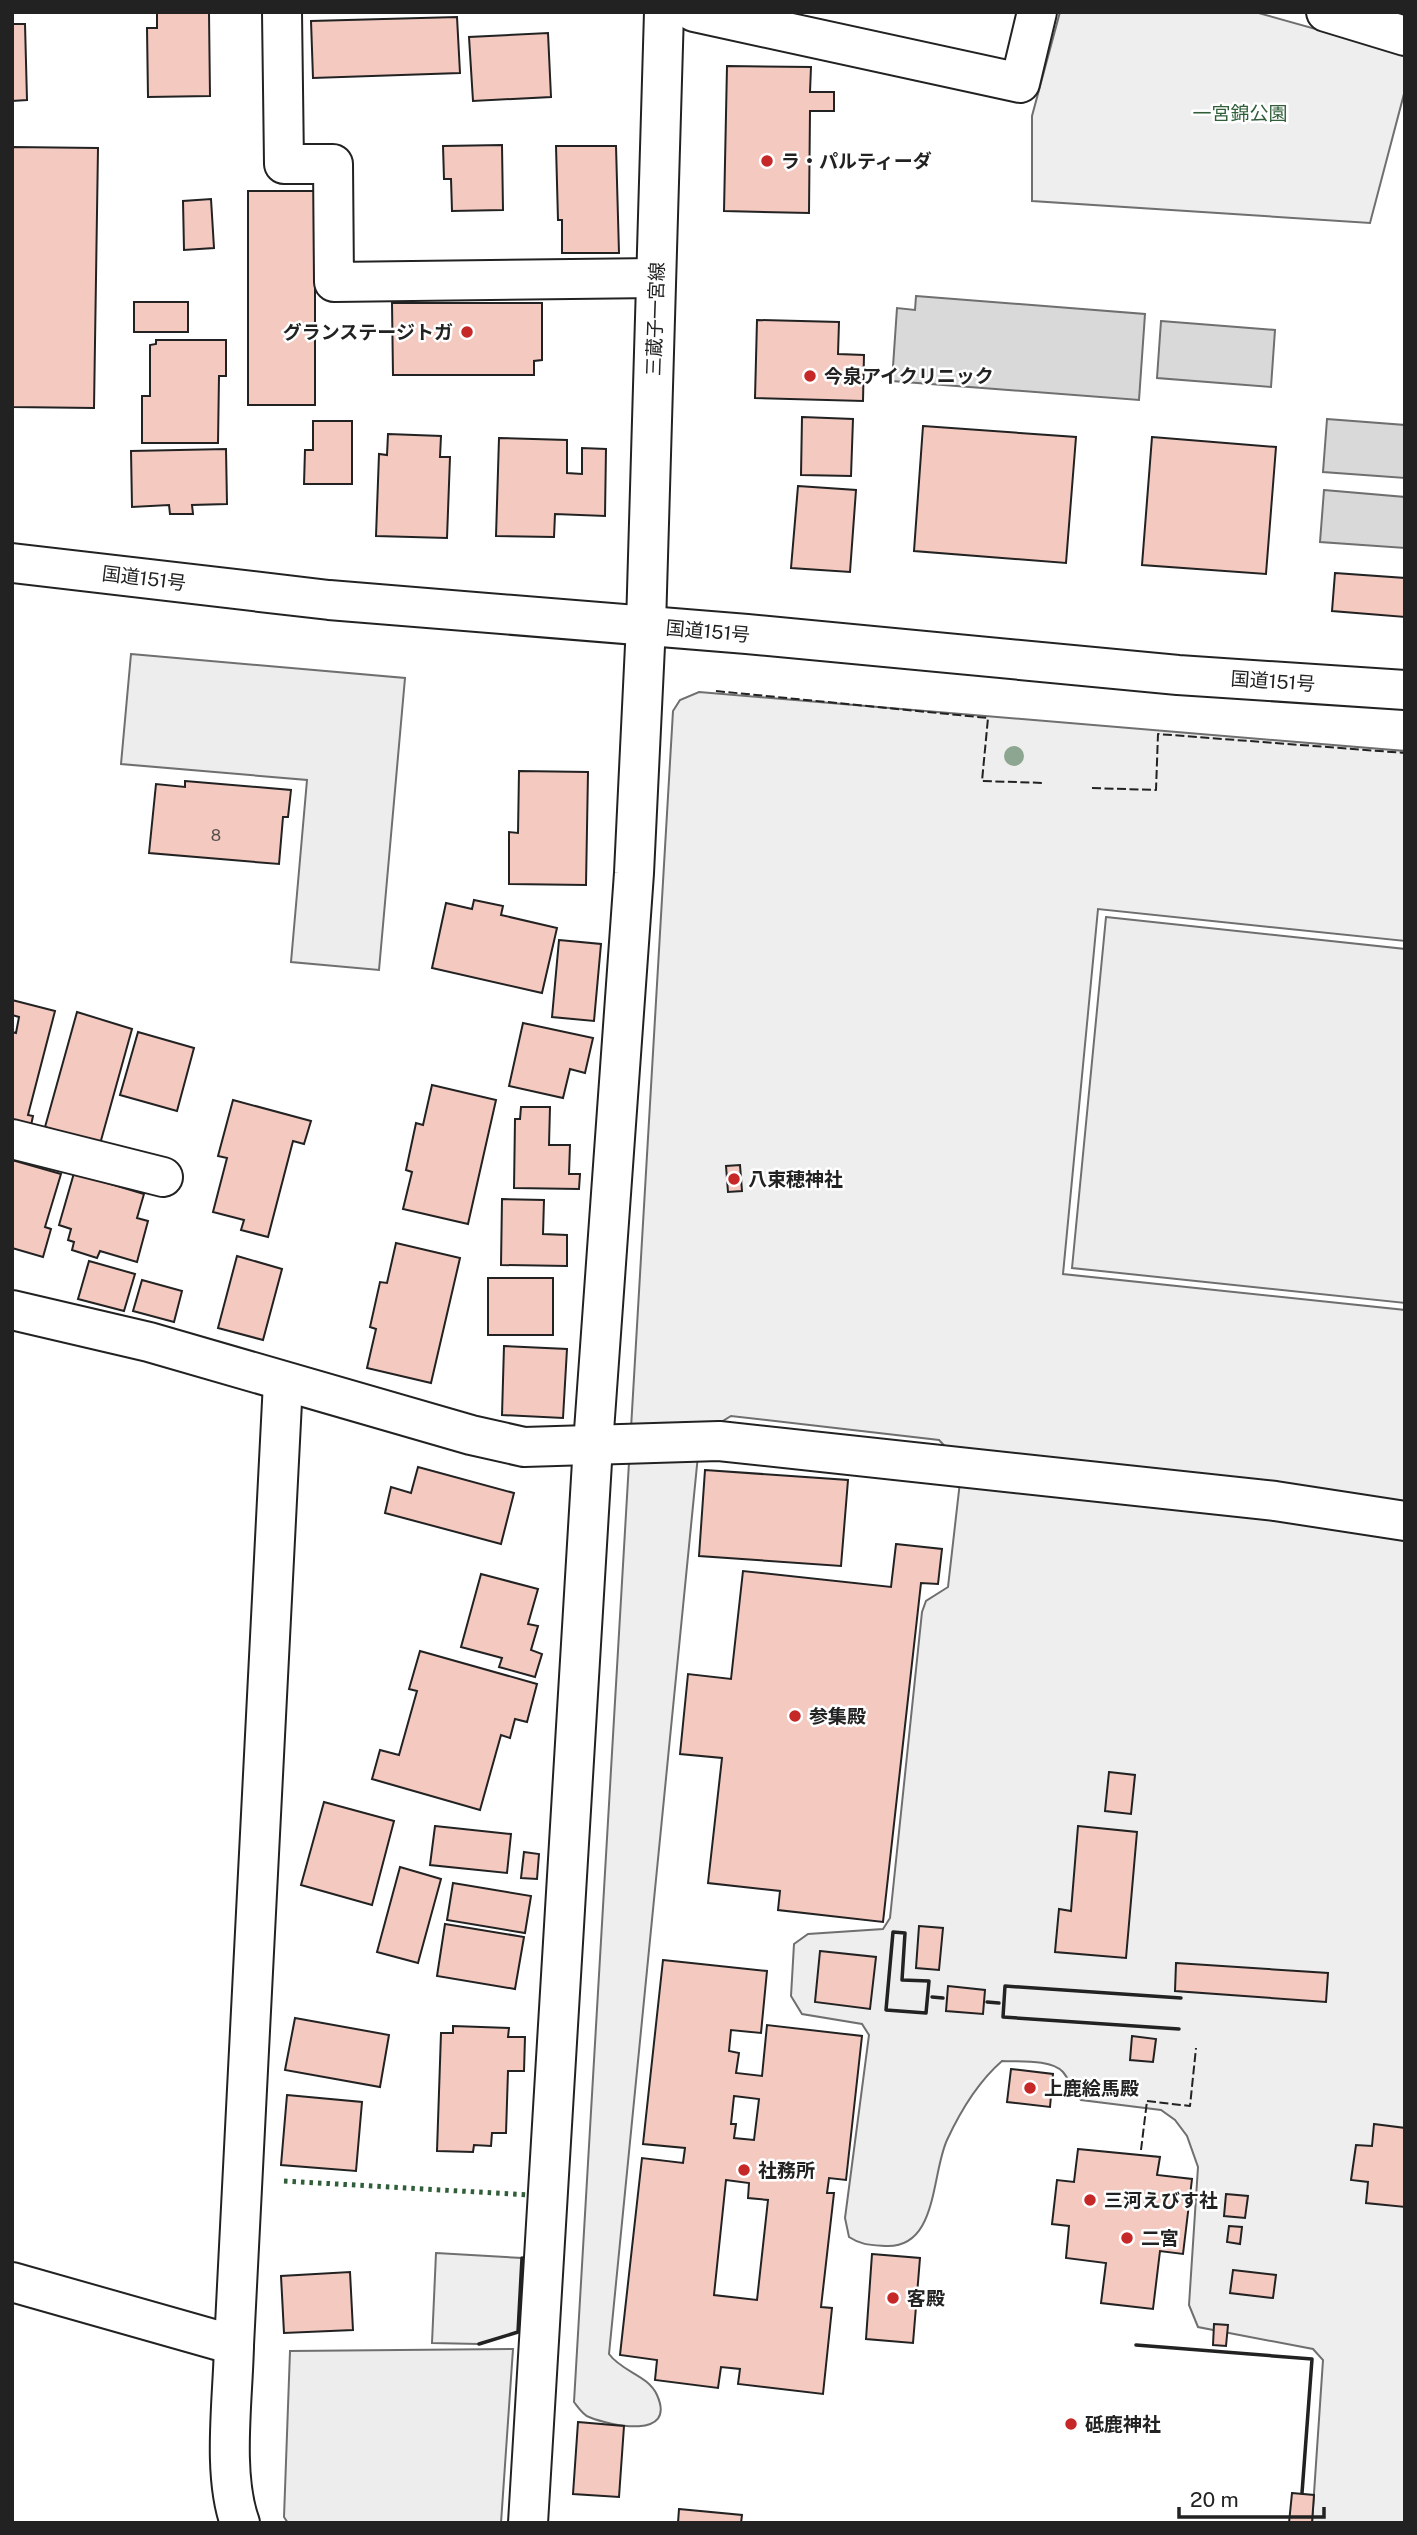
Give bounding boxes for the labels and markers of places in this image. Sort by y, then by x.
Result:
place label: ラ・パルティーダ [781,150,932,172]
marker: ラ・パルティーダ [759,153,775,169]
place label: グランステージトガ [283,321,453,343]
marker: グランステージトガ [459,324,475,340]
place label: 今泉アイクリニック [824,365,994,387]
marker: 今泉アイクリニック [802,368,818,384]
place label: 八束穂神社 [748,1168,843,1190]
marker: 八束穂神社 [726,1171,742,1187]
place label: 参集殿 [809,1705,866,1727]
marker: 参集殿 [787,1708,803,1724]
place label: 上鹿絵馬殿 [1044,2077,1139,2099]
marker: 上鹿絵馬殿 [1022,2080,1038,2096]
place label: 社務所 [758,2159,815,2181]
marker: 社務所 [736,2162,752,2178]
place label: 三河えびす社 [1104,2189,1218,2211]
marker: 三河えびす社 [1082,2192,1098,2208]
place label: 二宮 [1141,2227,1179,2249]
marker: 二宮 [1119,2230,1135,2246]
place label: 客殿 [907,2287,945,2309]
marker: 客殿 [885,2290,901,2306]
place label: 砥鹿神社 [1085,2413,1161,2435]
marker: 砥鹿神社 [1063,2416,1079,2432]

